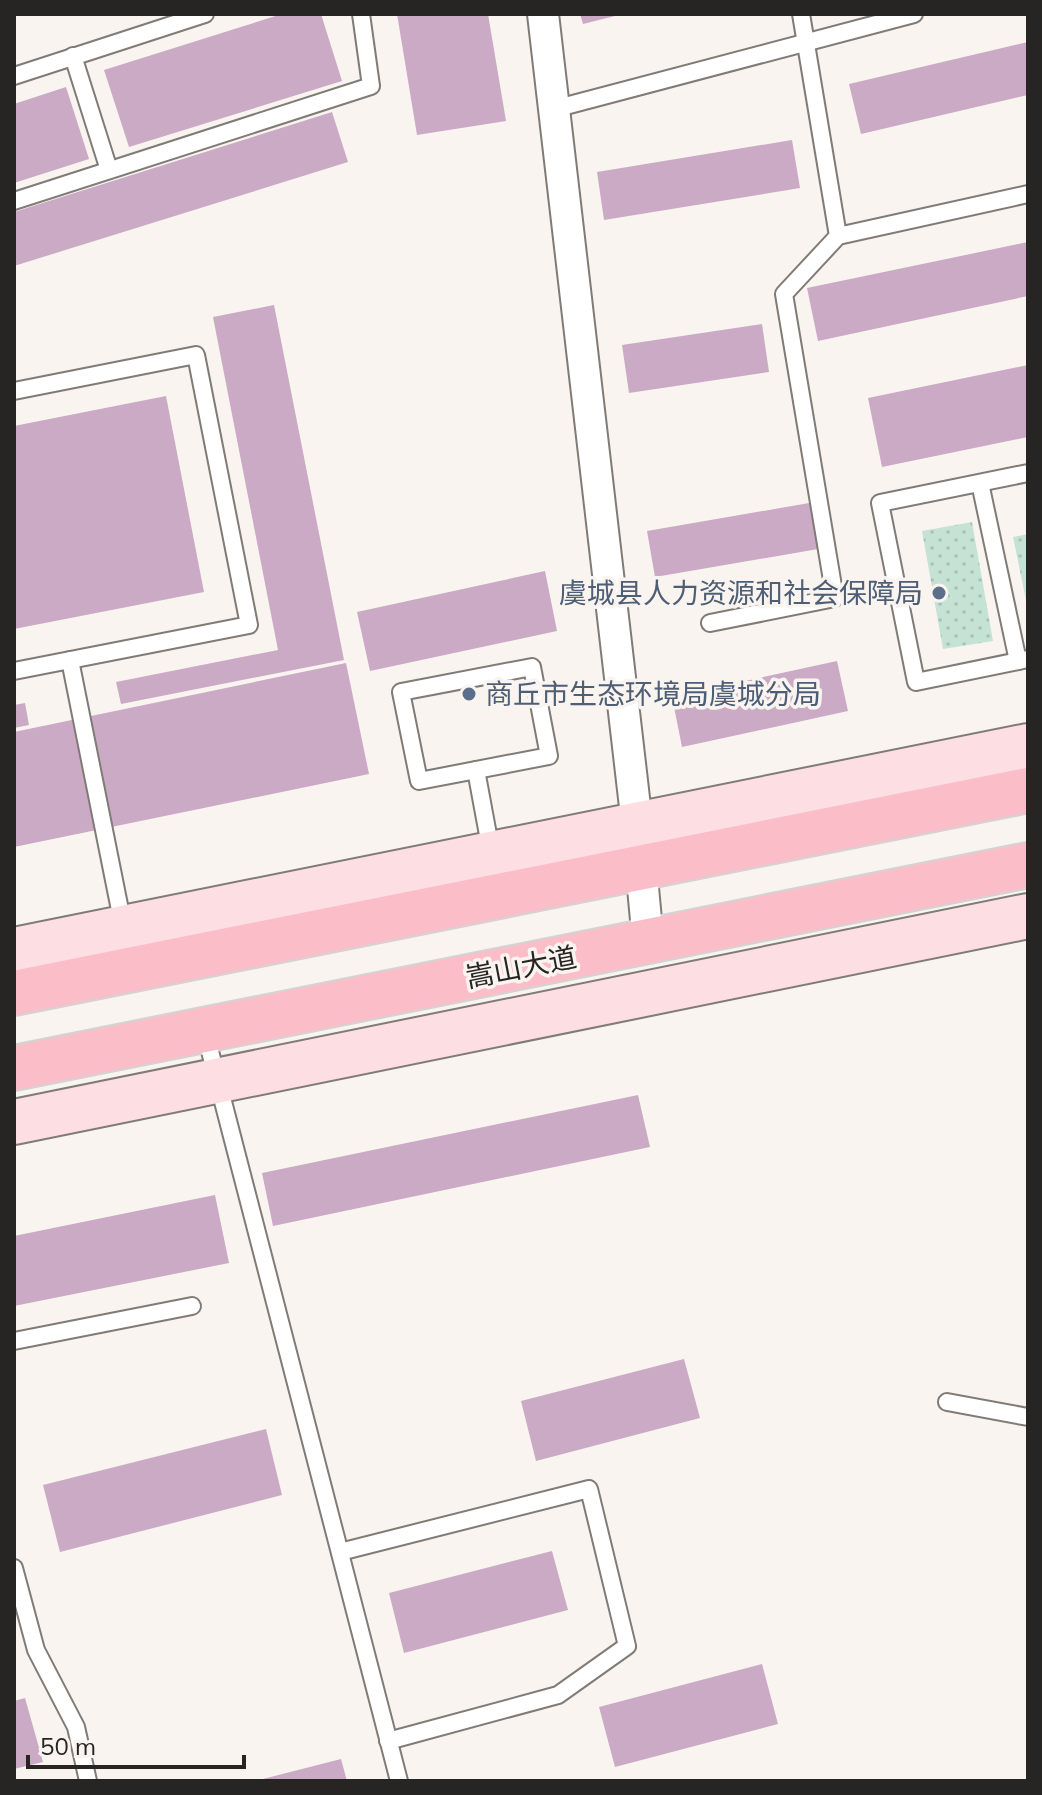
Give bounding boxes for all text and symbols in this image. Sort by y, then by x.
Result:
place label: 虞城县人力资源和社会保障局 [559,575,923,610]
marker: 虞城县人力资源和社会保障局 [930,584,948,602]
place label: 商丘市生态环境局虞城分局 [485,676,821,711]
marker: 商丘市生态环境局虞城分局 [460,685,478,703]
street label: 嵩山大道 [463,939,579,994]
scale bar [28,1719,244,1769]
text: 50 m [40,1731,96,1761]

